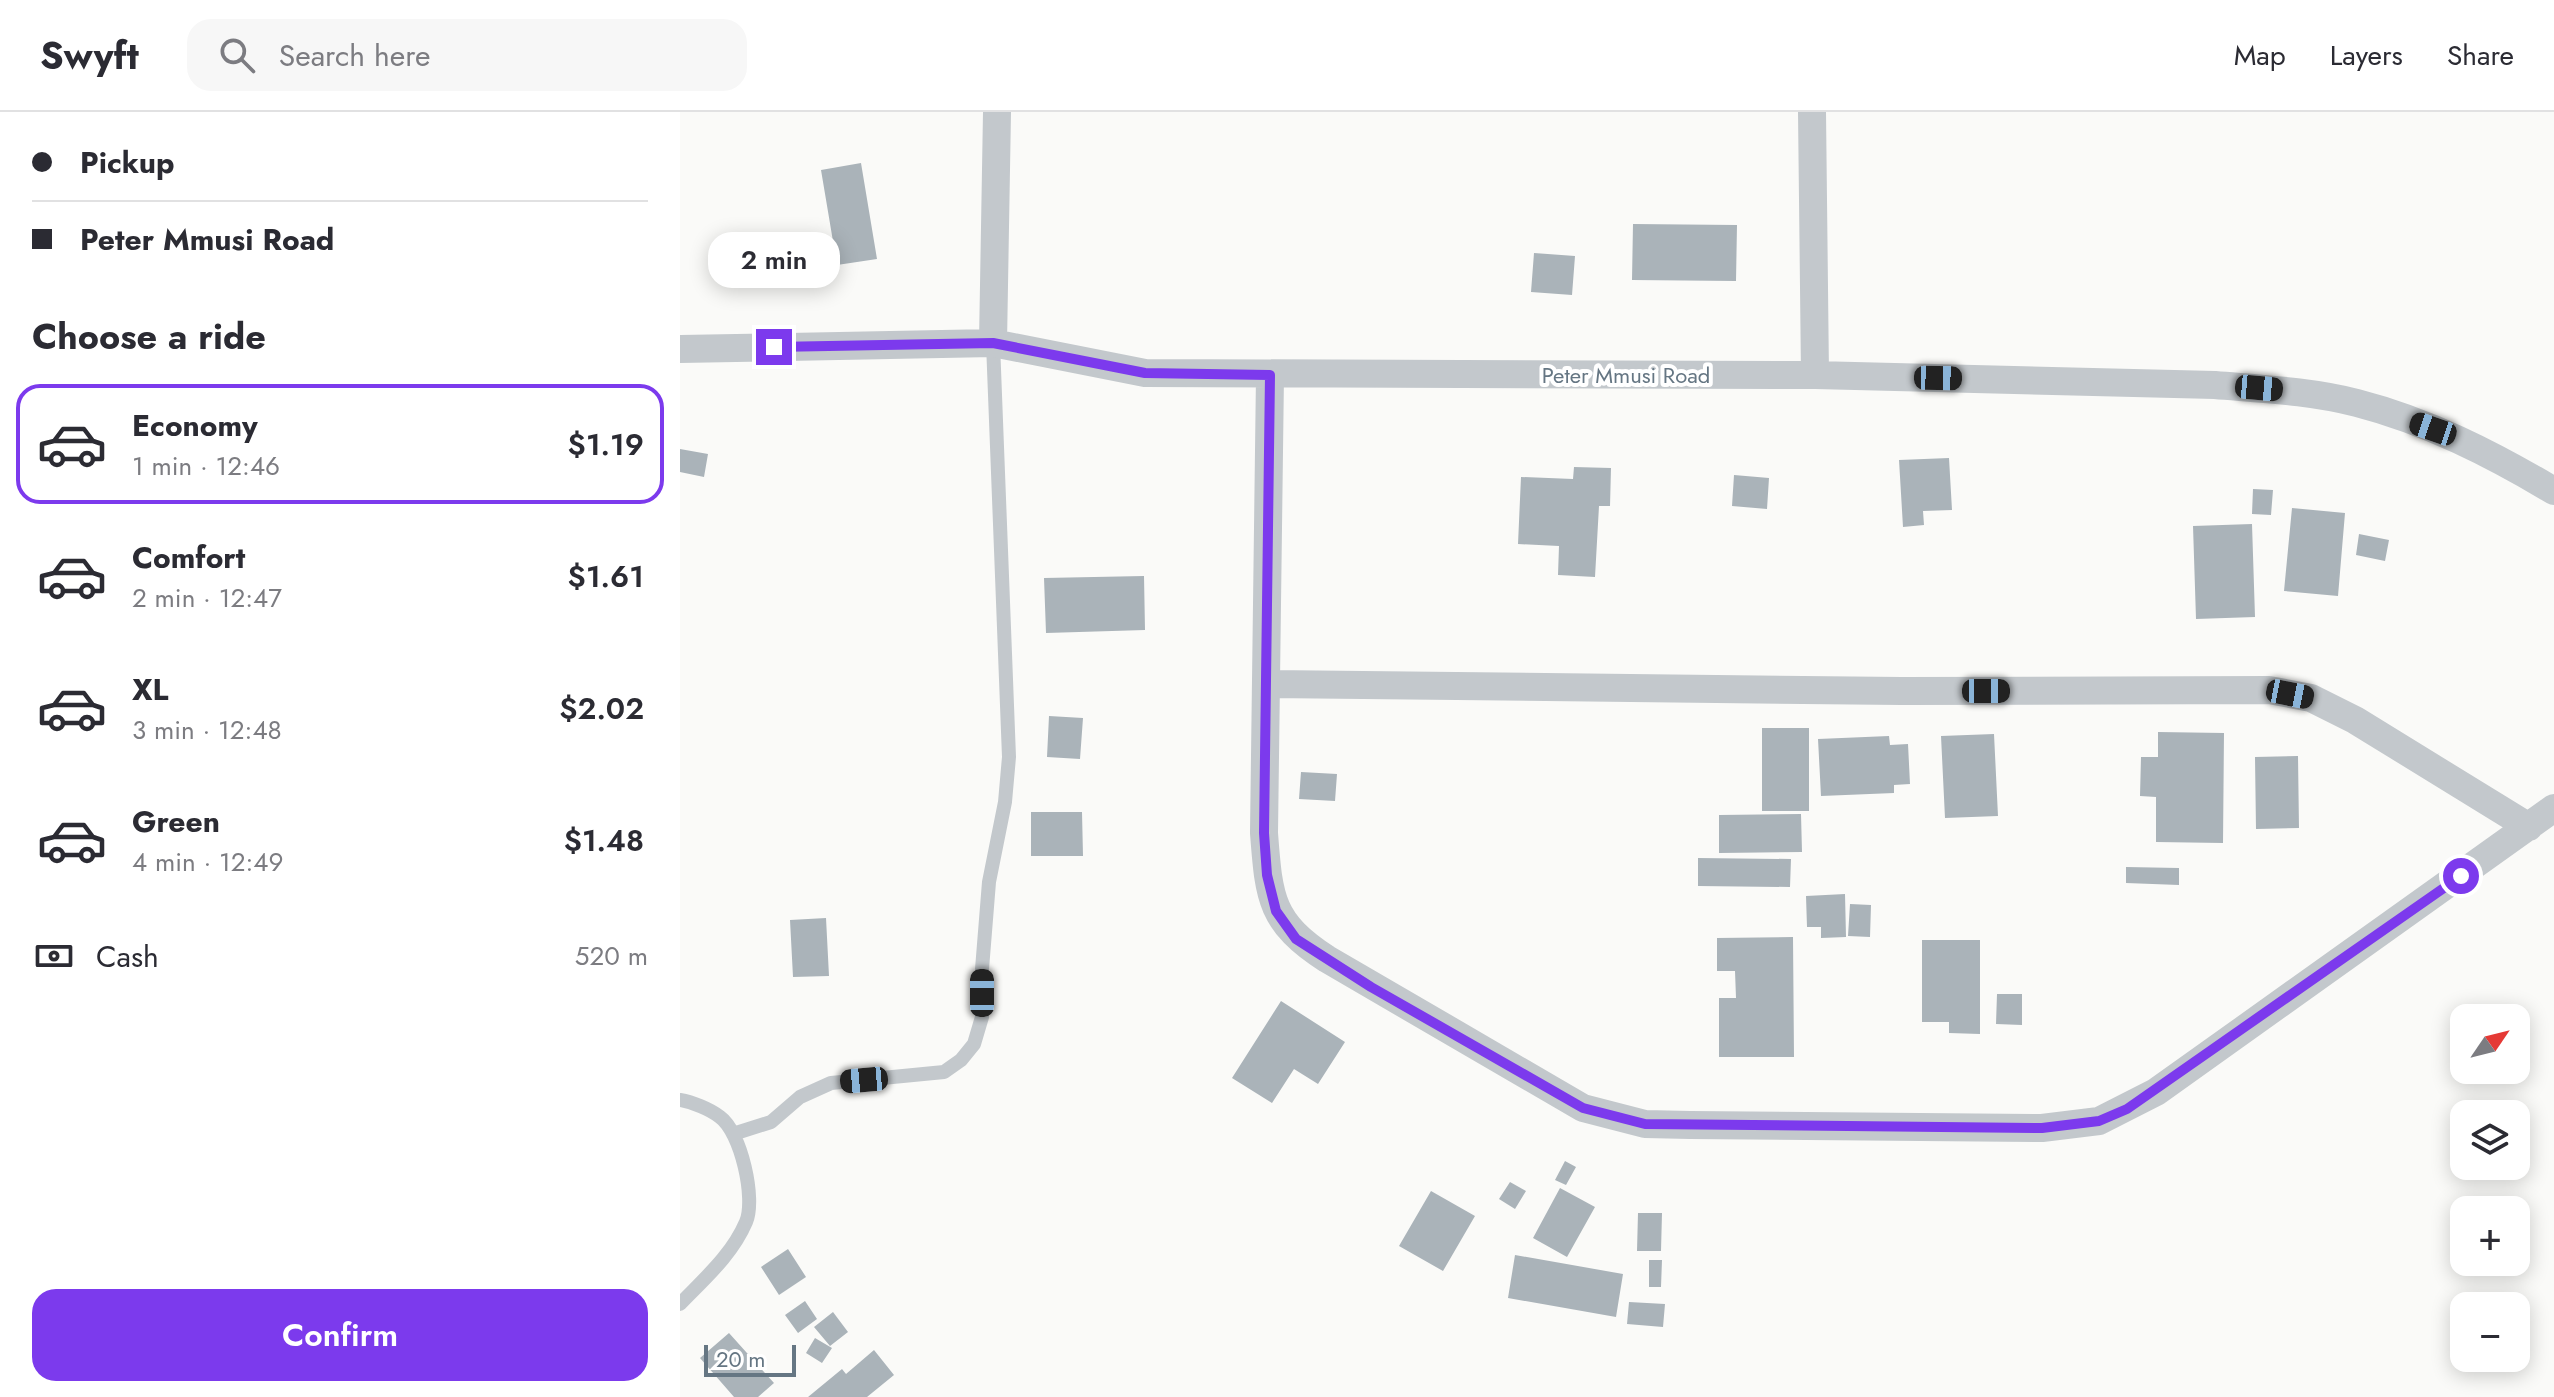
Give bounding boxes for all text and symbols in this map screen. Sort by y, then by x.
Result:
search box [187,19,747,91]
text: Swyft [40,28,139,83]
icon: search [215,33,259,77]
text: Search here [279,34,431,77]
text: Map [2234,35,2286,76]
text: Layers [2330,35,2403,76]
text: Share [2447,35,2514,76]
text: Pickup [80,141,175,184]
text: Peter Mmusi Road [80,218,334,261]
callout: 2 min [708,231,840,287]
text: 2 min [741,241,807,279]
text: Choose a ride [32,310,266,362]
route end [756,329,792,365]
street label: Peter Mmusi Road [1542,359,1710,391]
car [1914,366,1962,390]
car [2234,374,2284,402]
text: Economy [132,404,258,447]
icon: car [36,408,108,480]
car [2406,410,2460,448]
text: $1.19 [568,423,644,466]
text: 1 min · 12:46 [132,447,280,485]
text: Comfort [132,536,245,579]
icon: car [36,540,108,612]
text: $1.61 [568,555,644,598]
text: 2 min · 12:47 [132,579,282,617]
text: XL [132,668,168,711]
icon: car [36,672,108,744]
car [2264,678,2316,710]
car [1962,679,2010,703]
text: $2.02 [559,687,644,730]
text: 3 min · 12:48 [132,711,282,749]
text: Green [132,800,220,843]
icon: car [36,804,108,876]
text: $1.48 [564,819,644,862]
text: 4 min · 12:49 [132,843,283,881]
route start [2443,858,2479,894]
icon: cash [32,934,76,978]
text: Cash [96,935,159,978]
text: 520 m [575,937,648,975]
car [970,969,994,1017]
north arrow [2450,1004,2530,1084]
map controls [2450,1004,2530,1372]
car [839,1066,889,1094]
button: layers [2450,1100,2530,1180]
button: + [2450,1196,2530,1276]
button: Confirm [32,1289,648,1381]
button: − [2450,1292,2530,1372]
scale bar [704,1341,796,1377]
text: 20 m [716,1343,765,1375]

